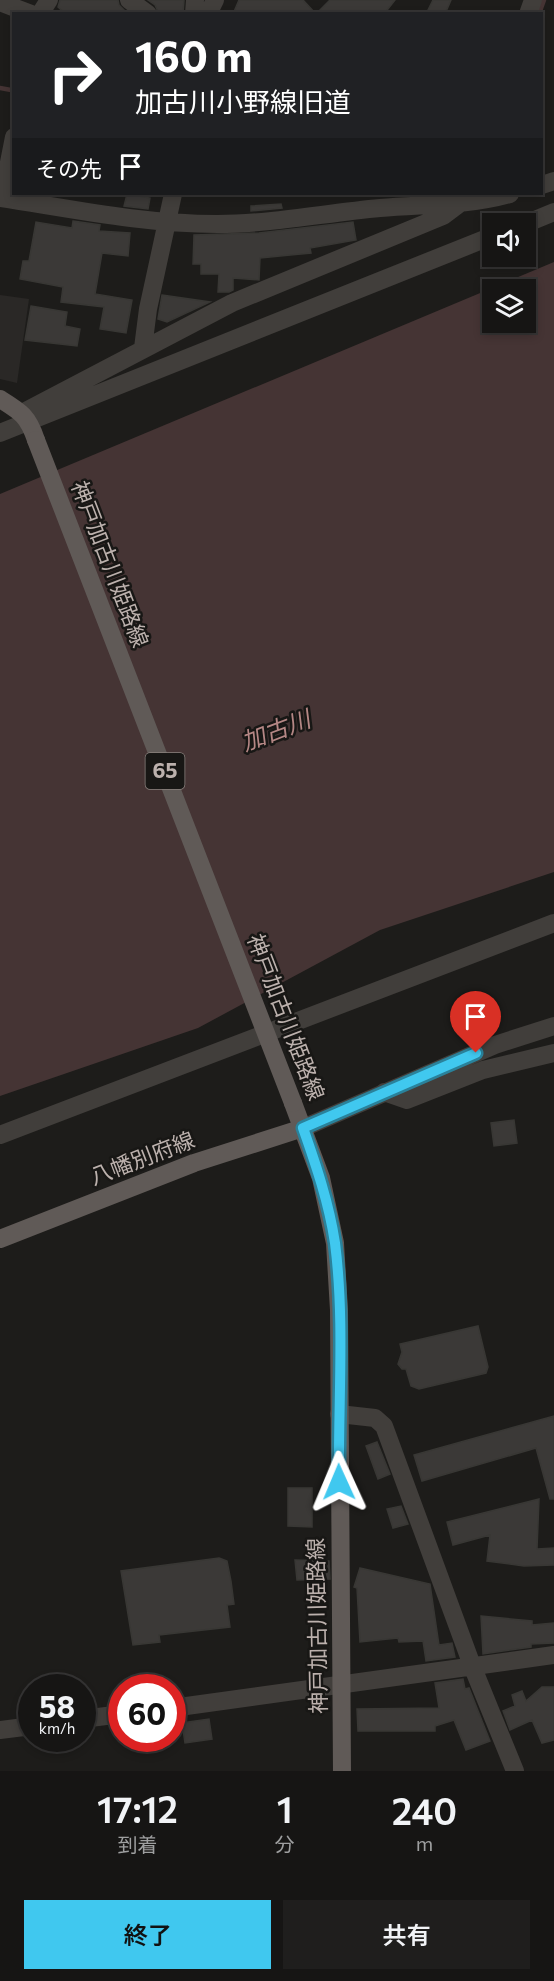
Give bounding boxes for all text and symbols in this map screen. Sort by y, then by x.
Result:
text: 160 m [135,29,253,81]
icon: right [36,36,114,114]
text: 加古川小野線旧道 [135,85,351,118]
icon: arrive [114,150,147,183]
text: その先 [36,155,102,182]
map controls [482,213,536,333]
button: sound [482,213,536,267]
button: layers [482,279,536,333]
street label: 神戸加古川姫路線 [66,477,155,651]
water label: 加古川 [237,702,317,756]
road number: 65 [146,753,184,789]
street label: 神戸加古川姫路線 [242,930,331,1104]
pin [450,991,501,1053]
icon: arrive [459,1000,492,1033]
street label: 八幡別府線 [86,1125,198,1190]
position arrow [307,1450,371,1514]
street label: 神戸加古川姫路線 [301,1538,332,1714]
speed limit sign: 60 [108,1674,186,1752]
text: 58 [39,1687,75,1724]
text: km/h [39,1719,75,1737]
text: 17:12 [97,1786,178,1830]
text: 1 [277,1786,293,1830]
text: 240 [392,1788,457,1832]
text: m [416,1831,433,1855]
text: 到着 [117,1832,157,1856]
text: 分 [275,1832,295,1856]
button: 終了 [24,1900,271,1969]
button: 共有 [283,1900,530,1969]

